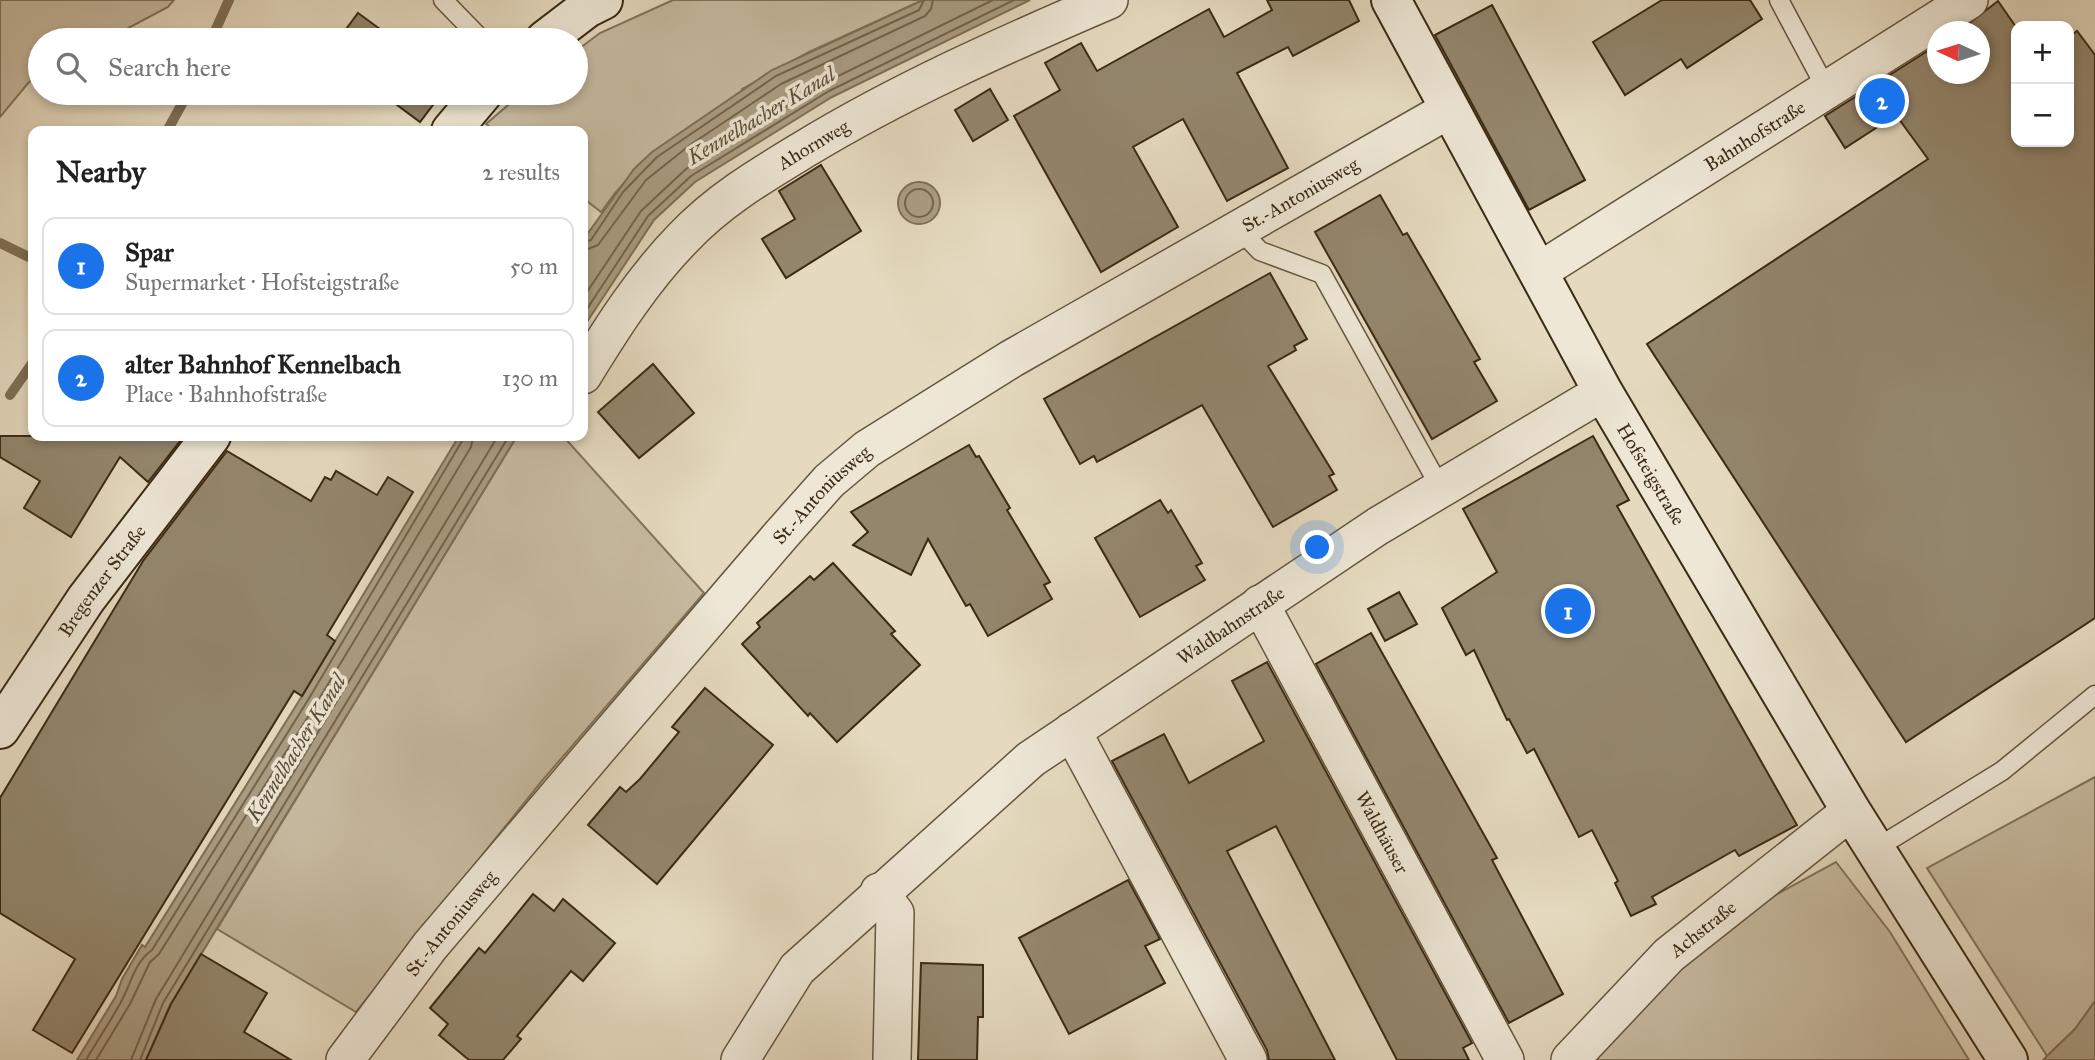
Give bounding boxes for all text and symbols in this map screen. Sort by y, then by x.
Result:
north arrow [1927,21,1990,84]
map controls [2011,21,2074,147]
button: + [2011,21,2074,84]
search box [28,28,588,105]
icon: search [52,48,90,86]
text: Search here [108,51,231,83]
water label: Kennelbacher Kanal [681,60,842,171]
pin: 2 [1859,75,1905,127]
button: − [2011,84,2074,147]
street label: Bahnhofstraße [1700,95,1809,176]
street label: Ahornweg [772,114,854,175]
street label: St.-Antoniusweg [1238,152,1363,237]
text: Nearby [56,154,146,190]
text: 2 results [482,158,560,186]
text: Spar [125,236,174,268]
text: 1 [76,252,86,280]
text: 50 m [510,252,558,280]
text: Supermarket · Hofsteigstraße [125,268,399,296]
text: alter Bahnhof Kennelbach [125,348,401,380]
text: 2 [75,364,87,392]
text: 130 m [502,364,558,392]
text: Place · Bahnhofstraße [125,380,327,408]
street label: Hofsteigstraße [1612,419,1691,529]
street label: St.-Antoniusweg [767,440,876,548]
street label: Bregenzer Straße [53,520,150,641]
your location [1300,530,1334,564]
street label: Waldbahnstraße [1172,581,1289,669]
pin: 1 [1545,585,1591,637]
water label: Kennelbacher Kanal [240,668,353,827]
street label: Waldhäuser [1351,787,1415,878]
street label: St.-Antoniusweg [400,865,502,980]
street label: Achstraße [1664,895,1740,962]

